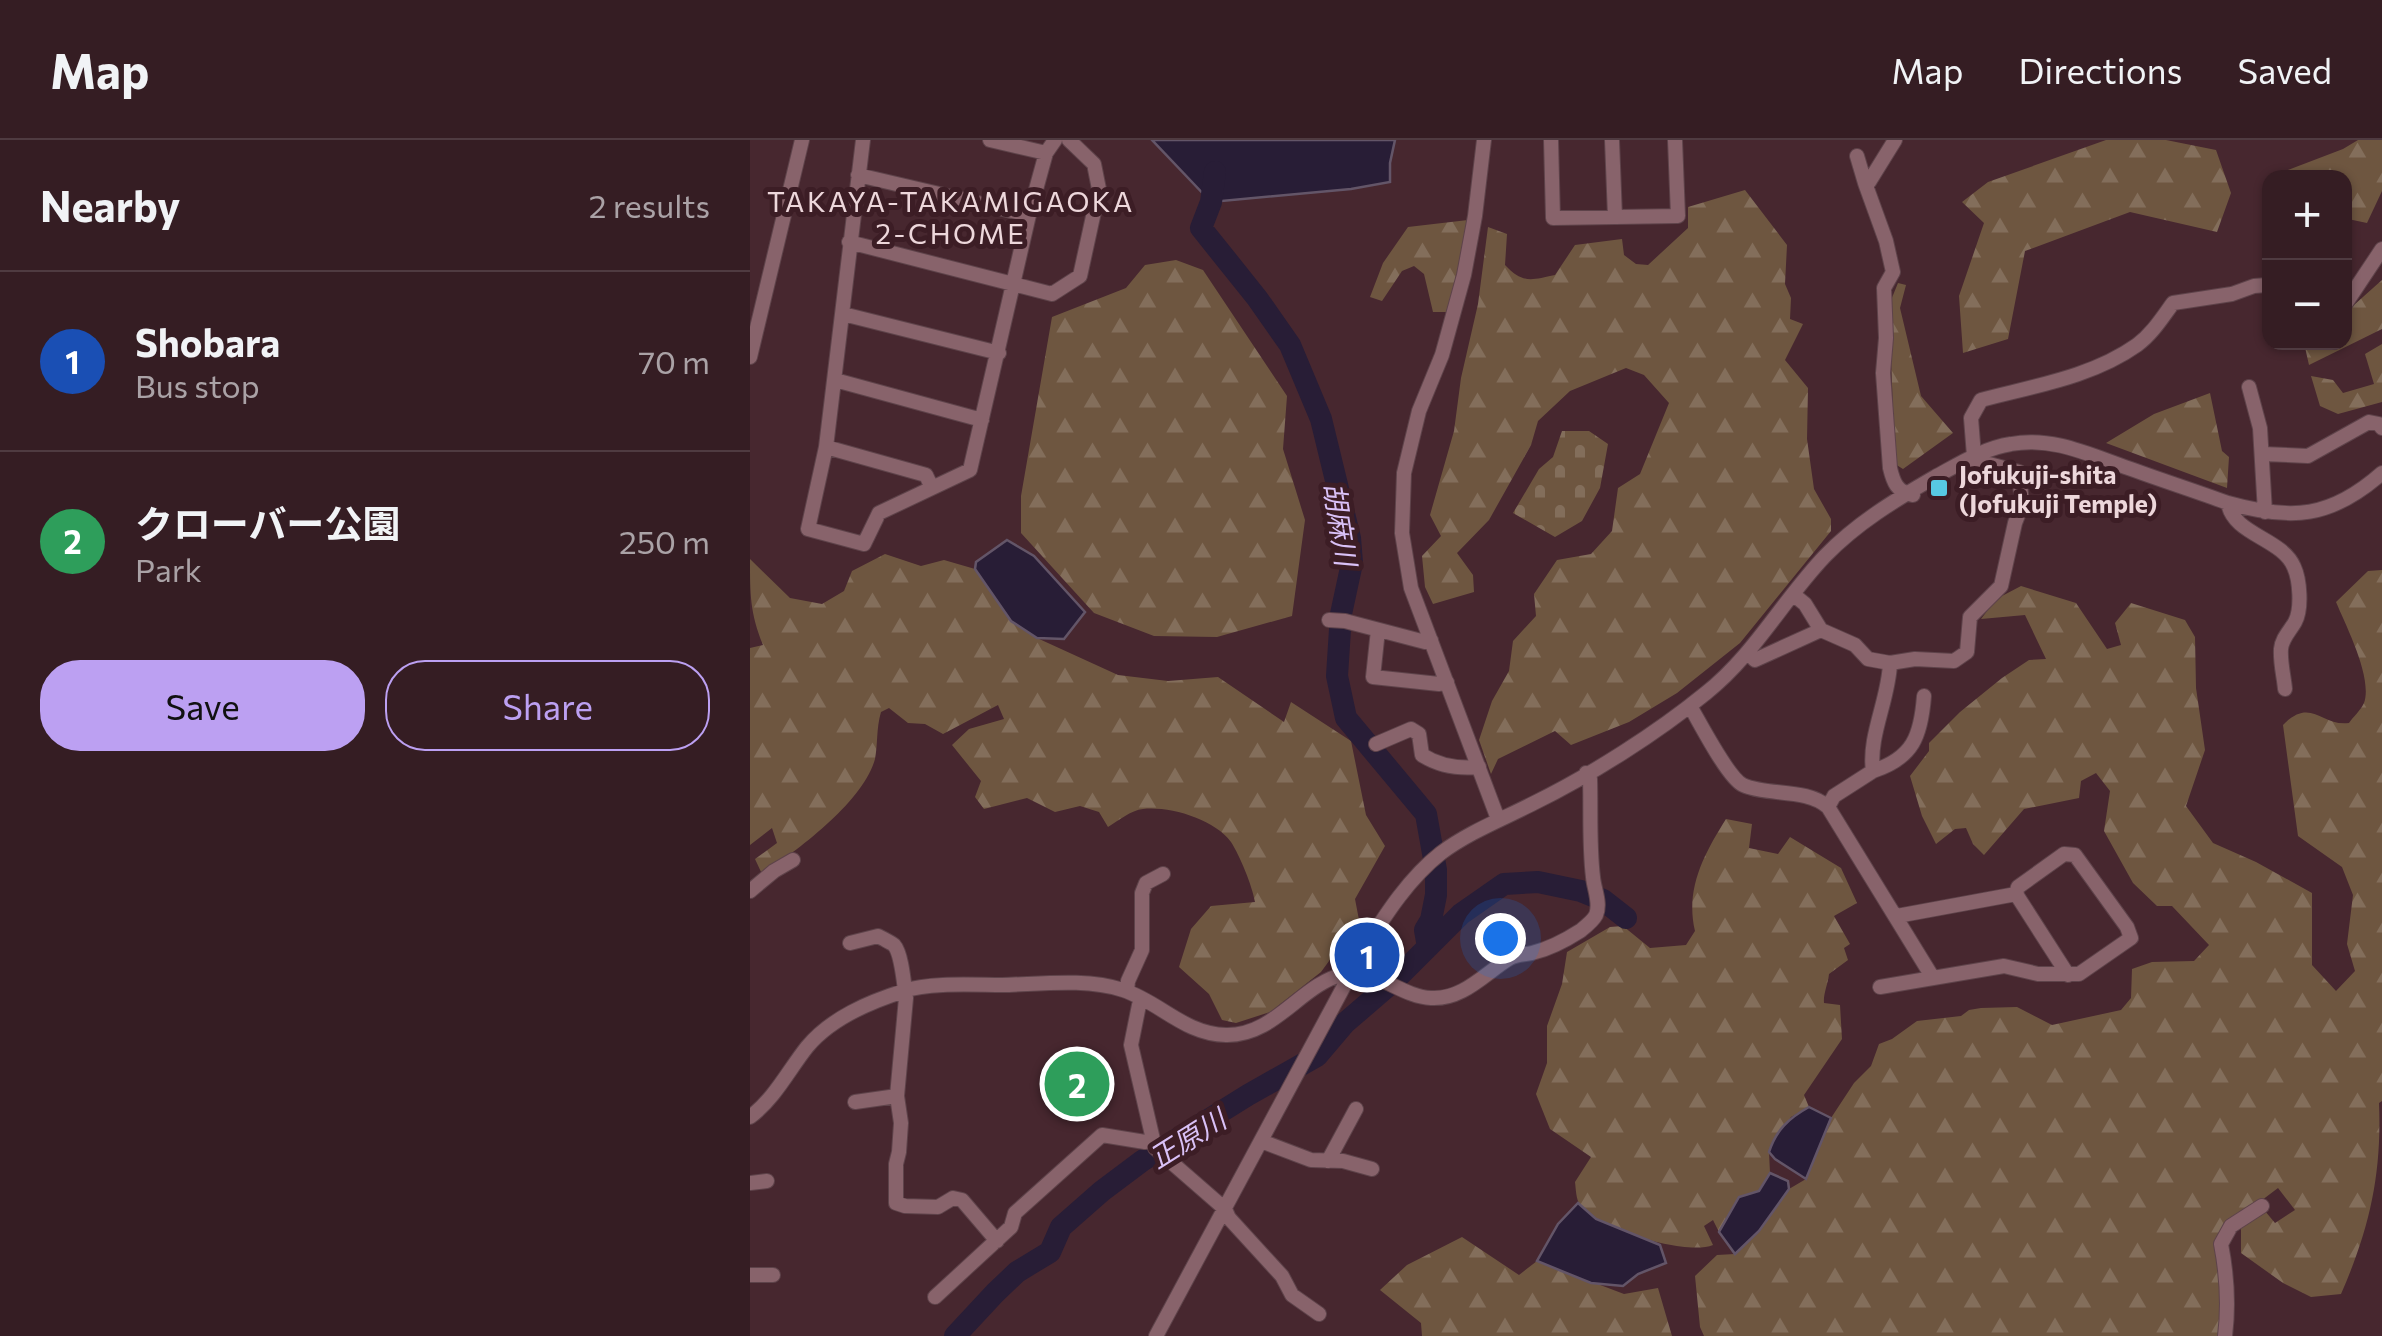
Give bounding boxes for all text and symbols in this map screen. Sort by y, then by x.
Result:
text: Map [50,40,149,99]
text: Map [1891,48,1963,91]
text: Directions [2018,48,2183,91]
text: Saved [2238,48,2332,91]
map controls [2262,170,2352,350]
button: + [2262,170,2352,260]
text: Nearby [40,179,180,231]
district label: TAKAYA-TAKAMIGAOKA 2-CHOME [767,184,1135,250]
text: 2 results [589,185,710,225]
button: − [2262,260,2352,350]
text: Shobara [135,318,280,365]
text: 1 [65,341,80,381]
text: 70 m [638,341,710,381]
text: Bus stop [135,365,260,405]
place label: Jofukuji-shita (Jofukuji Temple) [1959,459,2157,518]
marker: Jofukuji-shita (Jofukuji Temple) [1928,477,1950,499]
water label: 胡麻川 [1318,480,1365,571]
text: クローバー公園 [135,499,401,546]
text: 2 [63,521,82,561]
text: 250 m [619,521,710,561]
text: Park [135,549,202,589]
button: Save [40,660,365,751]
button: Share [385,660,710,751]
your location [1475,913,1526,964]
pin: 1 [1334,918,1400,992]
pin: 2 [1044,1046,1110,1122]
water label: 正原川 [1142,1100,1234,1175]

